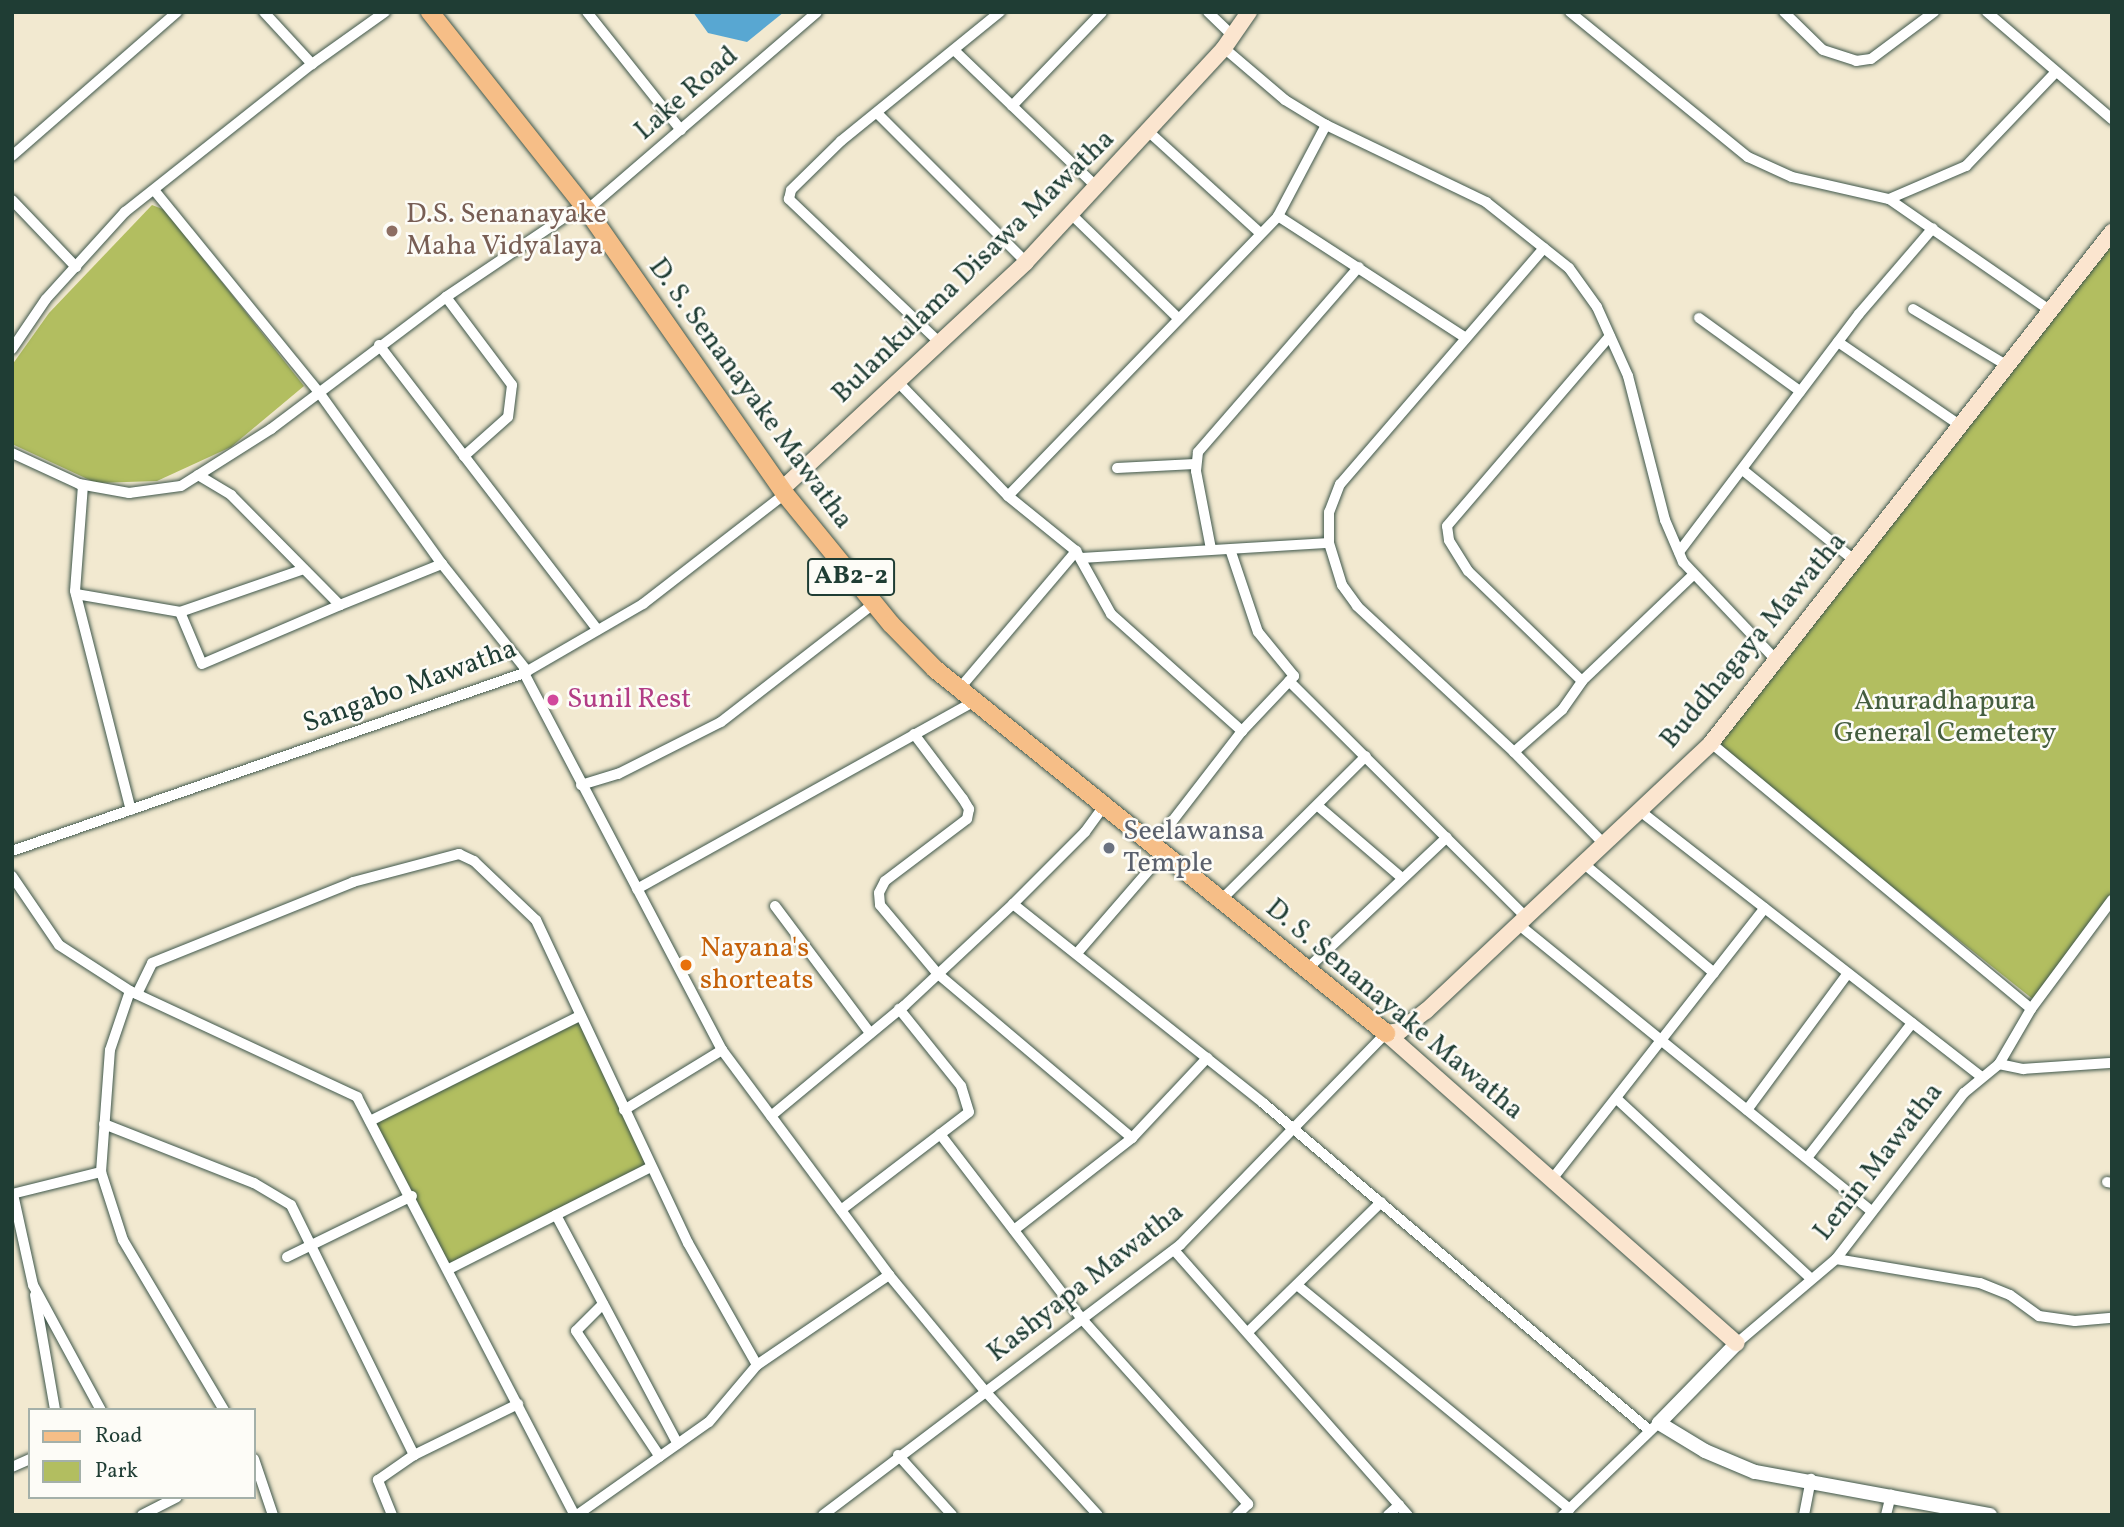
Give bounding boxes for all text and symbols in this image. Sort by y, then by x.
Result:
street label: Lake Road [628,40,746,148]
street label: Bulankulama Disawa Mawatha [826,123,1122,411]
place label: D.S. Senanayake Maha Vidyalaya [406,198,607,264]
marker: D.S. Senanayake Maha Vidyalaya [384,223,400,239]
street label: D. S. Senanayake Mawatha [640,252,860,536]
street label: Buddhagaya Mawatha [1654,526,1854,756]
road number: AB2-2 [806,554,896,600]
street label: Sangabo Mawatha [299,633,521,741]
place label: Sunil Rest [567,683,691,717]
park label: Anuradhapura General Cemetery [1834,685,2056,751]
marker: Sunil Rest [545,692,561,708]
place label: Seelawansa Temple [1123,815,1265,881]
marker: Seelawansa Temple [1101,840,1117,856]
street label: D. S. Senanayake Mawatha [1258,892,1530,1128]
place label: Nayana's shorteats [700,932,813,998]
marker: Nayana's shorteats [678,957,694,973]
street label: Lenin Mawatha [1807,1076,1951,1248]
street label: Kashyapa Mawatha [981,1196,1191,1370]
legend [28,1408,256,1499]
text: Road [95,1422,142,1451]
text: Park [95,1457,138,1486]

